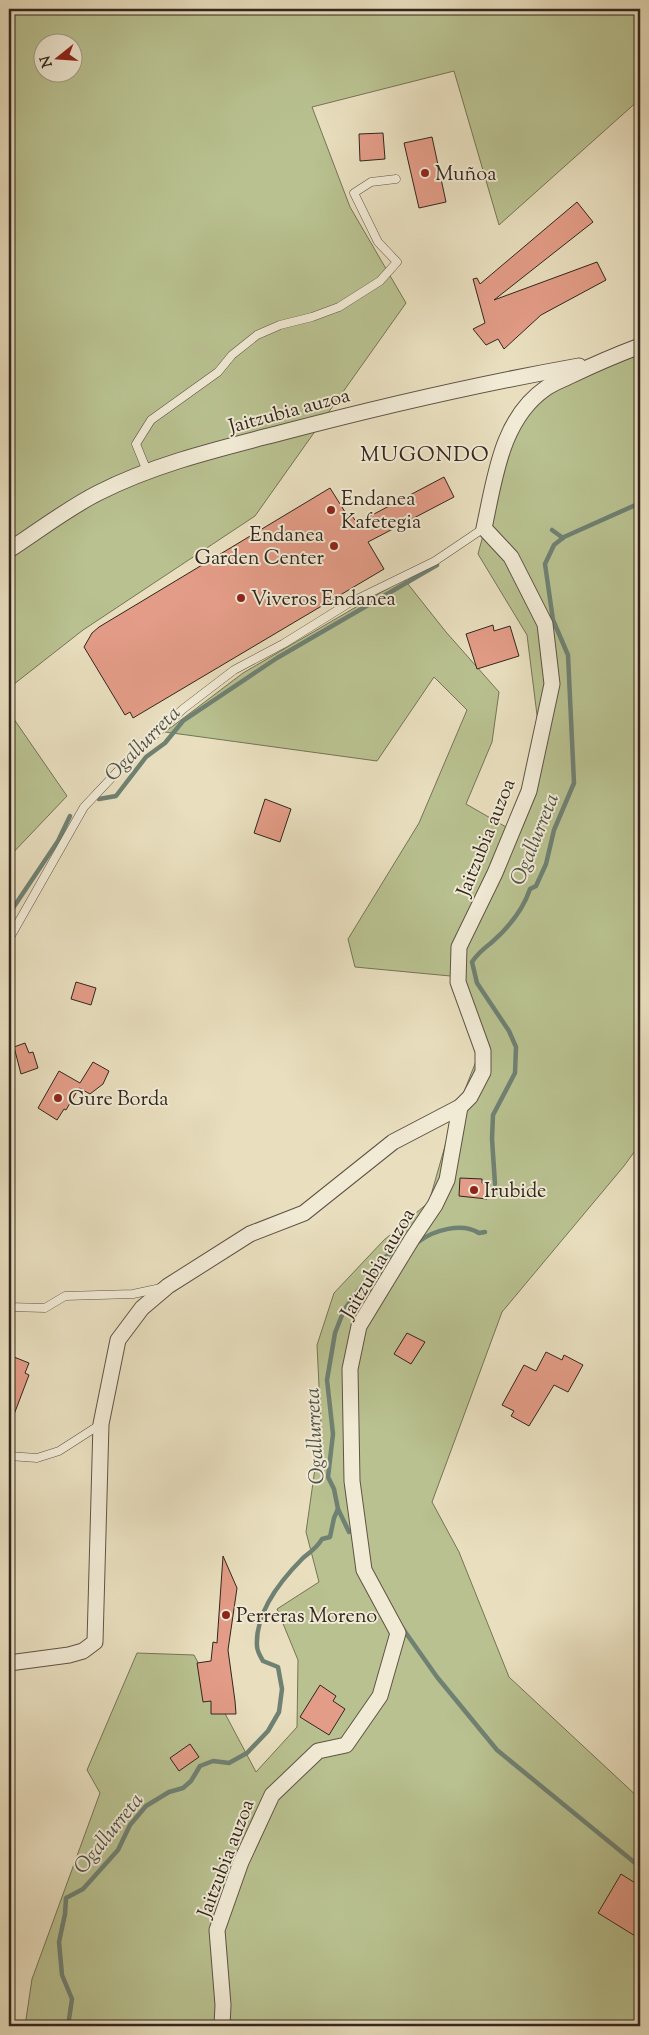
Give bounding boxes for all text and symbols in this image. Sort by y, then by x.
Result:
north arrow [32,32,82,82]
text: N [36,53,59,69]
place label: Muñoa [435,161,496,190]
marker: Muñoa [419,167,431,179]
street label: Jaitzubia auzoa [225,382,354,443]
district label: MUGONDO [360,441,490,471]
place label: Endanea Kafetegia [341,486,421,538]
marker: Endanea Kafetegia [325,504,337,516]
place label: Endanea Garden Center [195,522,324,574]
marker: Endanea Garden Center [328,540,340,552]
place label: Viveros Endanea [251,586,396,615]
marker: Viveros Endanea [235,592,247,604]
water label: Ogallurreta [99,700,188,789]
street label: Jaitzubia auzoa [450,775,524,902]
water label: Ogallurreta [504,789,568,890]
place label: Gure Borda [68,1086,169,1115]
marker: Gure Borda [52,1092,64,1104]
place label: Irubide [484,1178,546,1207]
marker: Irubide [468,1184,480,1196]
street label: Jaitzubia auzoa [334,1203,424,1326]
water label: Ogallurreta [298,1387,334,1485]
place label: Perreras Moreno [236,1603,377,1632]
marker: Perreras Moreno [220,1609,232,1621]
water label: Ogallurreta [67,1787,152,1881]
street label: Jaitzubia auzoa [191,1796,263,1923]

